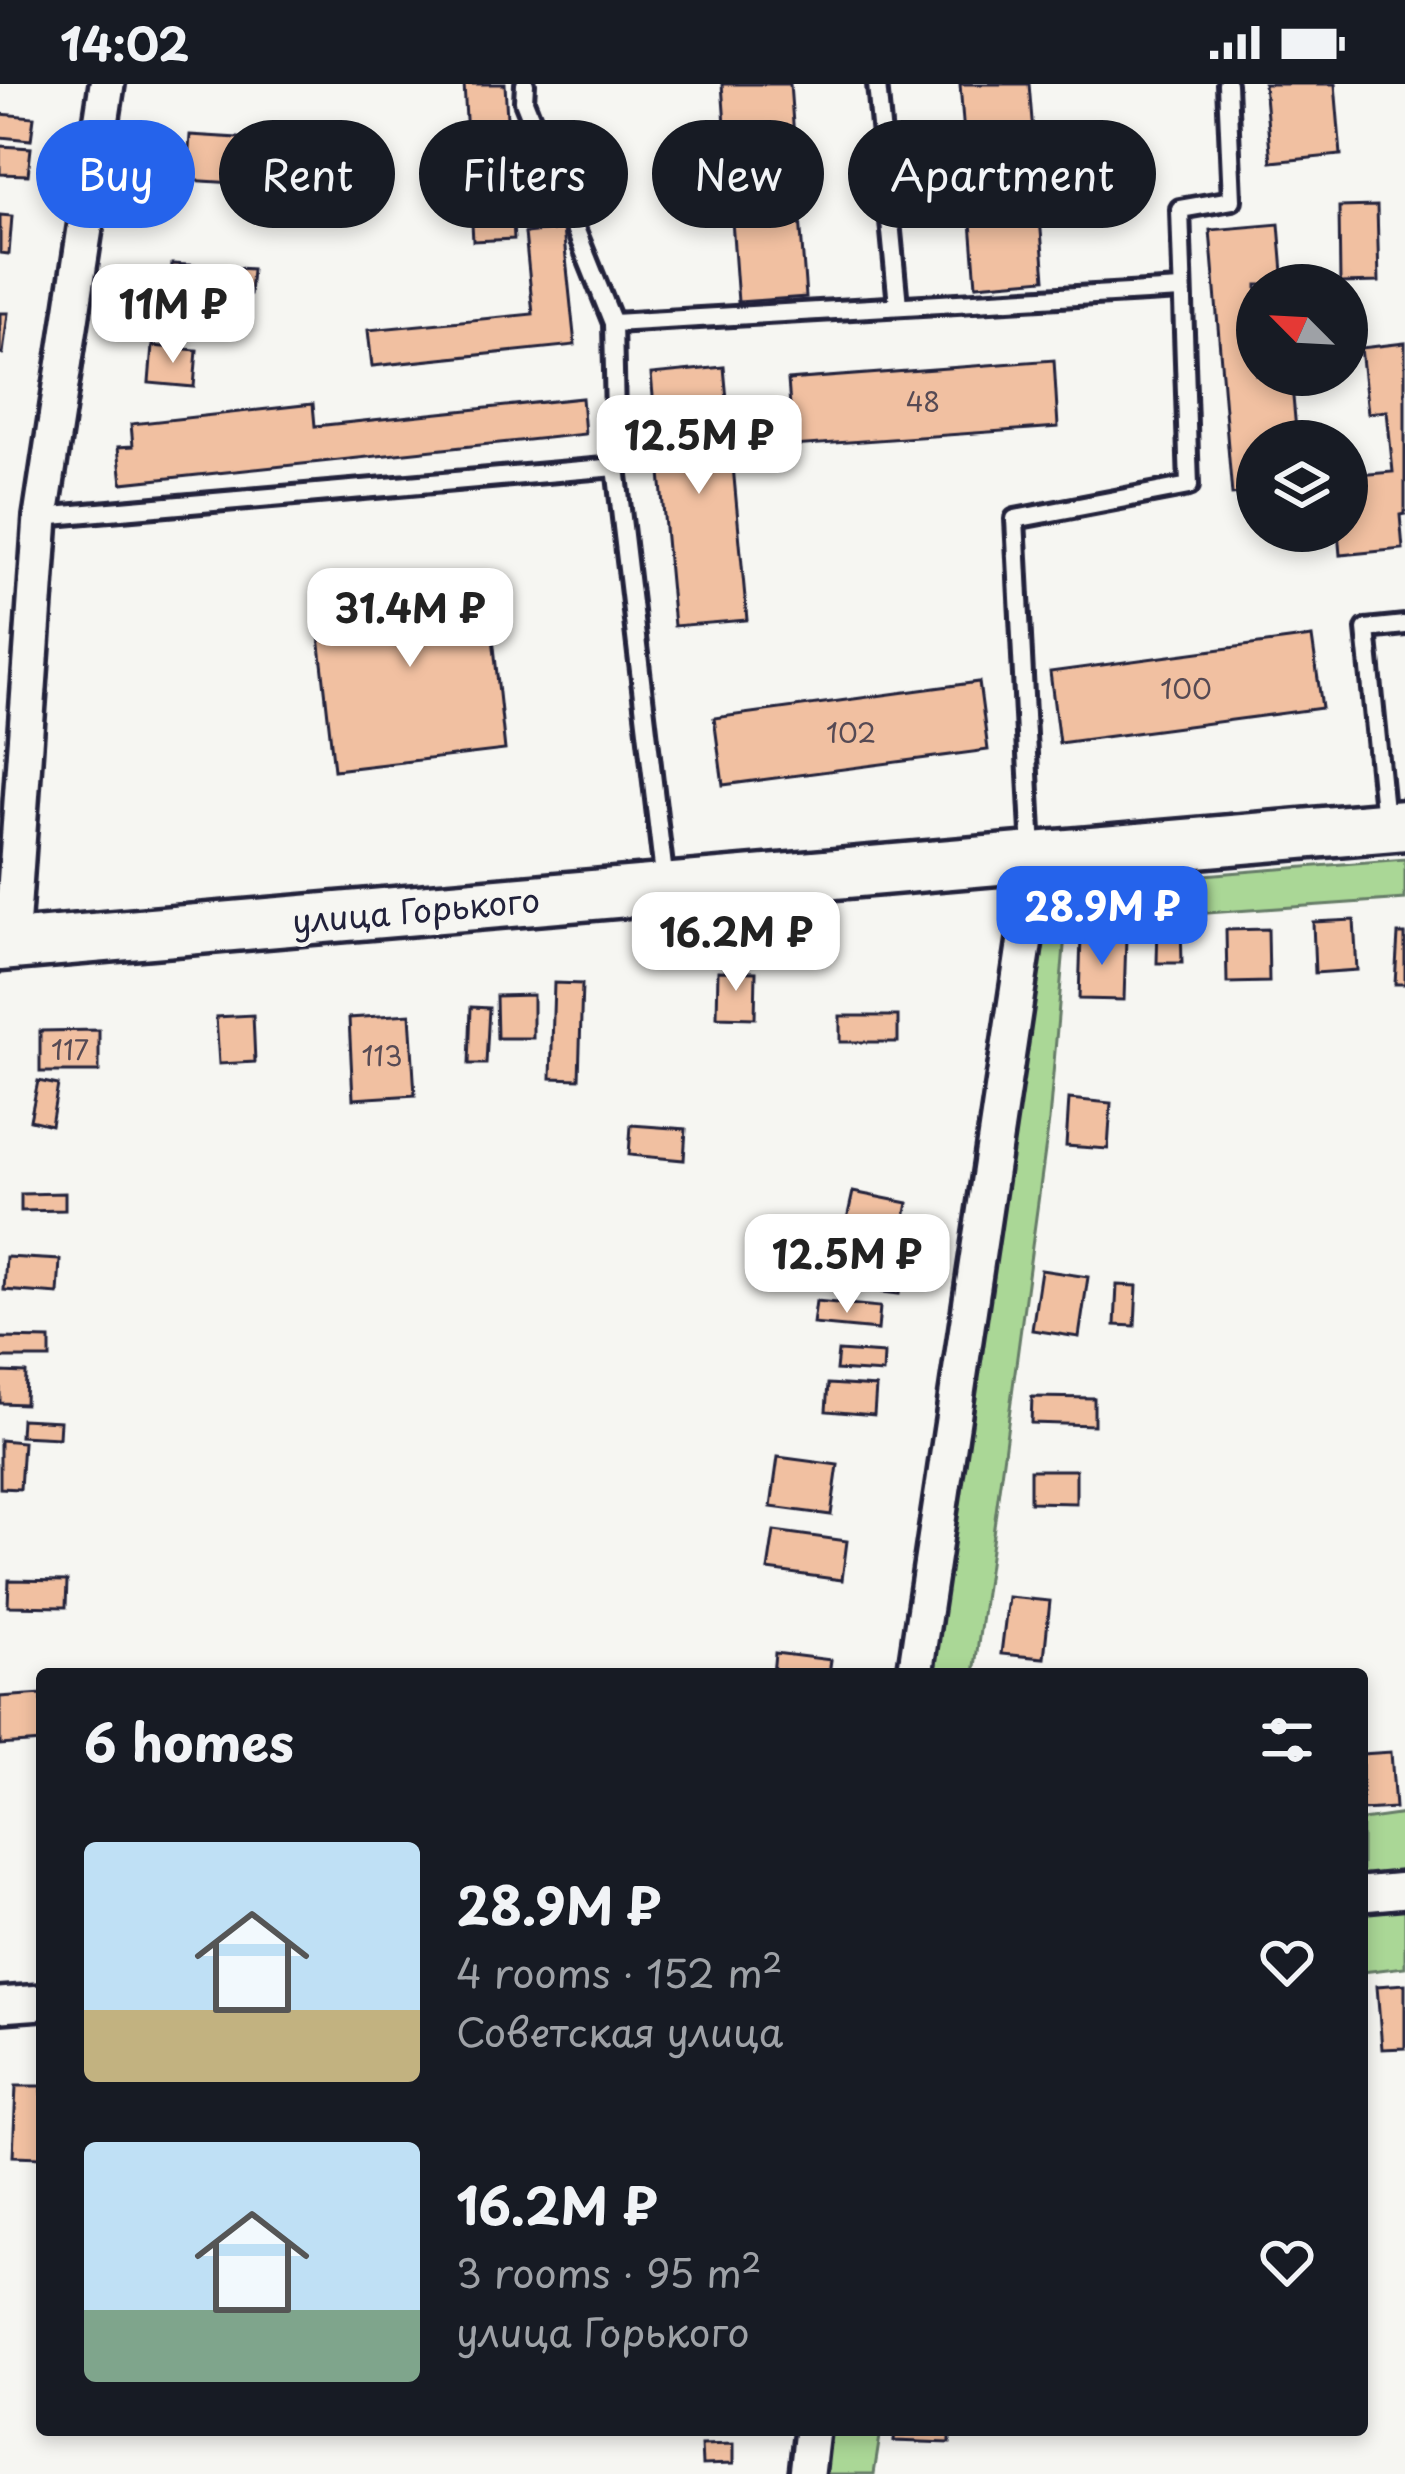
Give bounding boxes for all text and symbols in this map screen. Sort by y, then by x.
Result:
text: 14:02 [60,8,189,76]
chip: Buy [36,120,195,228]
chip: Rent [219,120,395,228]
chip: Filters [419,120,628,228]
chip: New [652,120,824,228]
chip: Apartment [848,120,1156,228]
pin: 11M ₽ [89,264,257,366]
north arrow [1236,264,1368,396]
map controls [1236,264,1368,552]
text: 11M ₽ [119,273,227,332]
house number: 48 [906,380,940,421]
pin: 12.5M ₽ [588,395,810,497]
text: 12.5M ₽ [624,404,774,463]
button: layers [1236,420,1368,552]
pin: 31.4M ₽ [299,568,521,670]
text: 31.4M ₽ [334,577,486,636]
house number: 100 [1160,667,1212,708]
house number: 102 [826,711,876,752]
pin: 28.9M ₽ [991,866,1213,968]
street label: улица Горького [290,873,542,945]
text: 28.9M ₽ [1023,875,1181,934]
pin: 16.2M ₽ [625,892,847,994]
text: 16.2M ₽ [659,901,813,960]
house number: 117 [51,1028,89,1069]
house number: 113 [361,1034,403,1075]
pin: 12.5M ₽ [736,1214,958,1316]
text: 12.5M ₽ [772,1223,922,1282]
text: 6 homes [84,1702,294,1779]
icon: filters [1254,1707,1320,1773]
text: 28.9M ₽ [456,1865,661,1942]
icon: home [180,1890,324,2034]
icon: heart [1254,1929,1320,1995]
text: 4 rooms · 152 m² [456,1942,783,2001]
text: Советская улица [456,2001,783,2060]
text: 16.2M ₽ [456,2165,658,2242]
icon: home [180,2190,324,2334]
icon: heart [1254,2229,1320,2295]
text: 3 rooms · 95 m² [456,2242,762,2301]
text: улица Горького [456,2301,750,2360]

